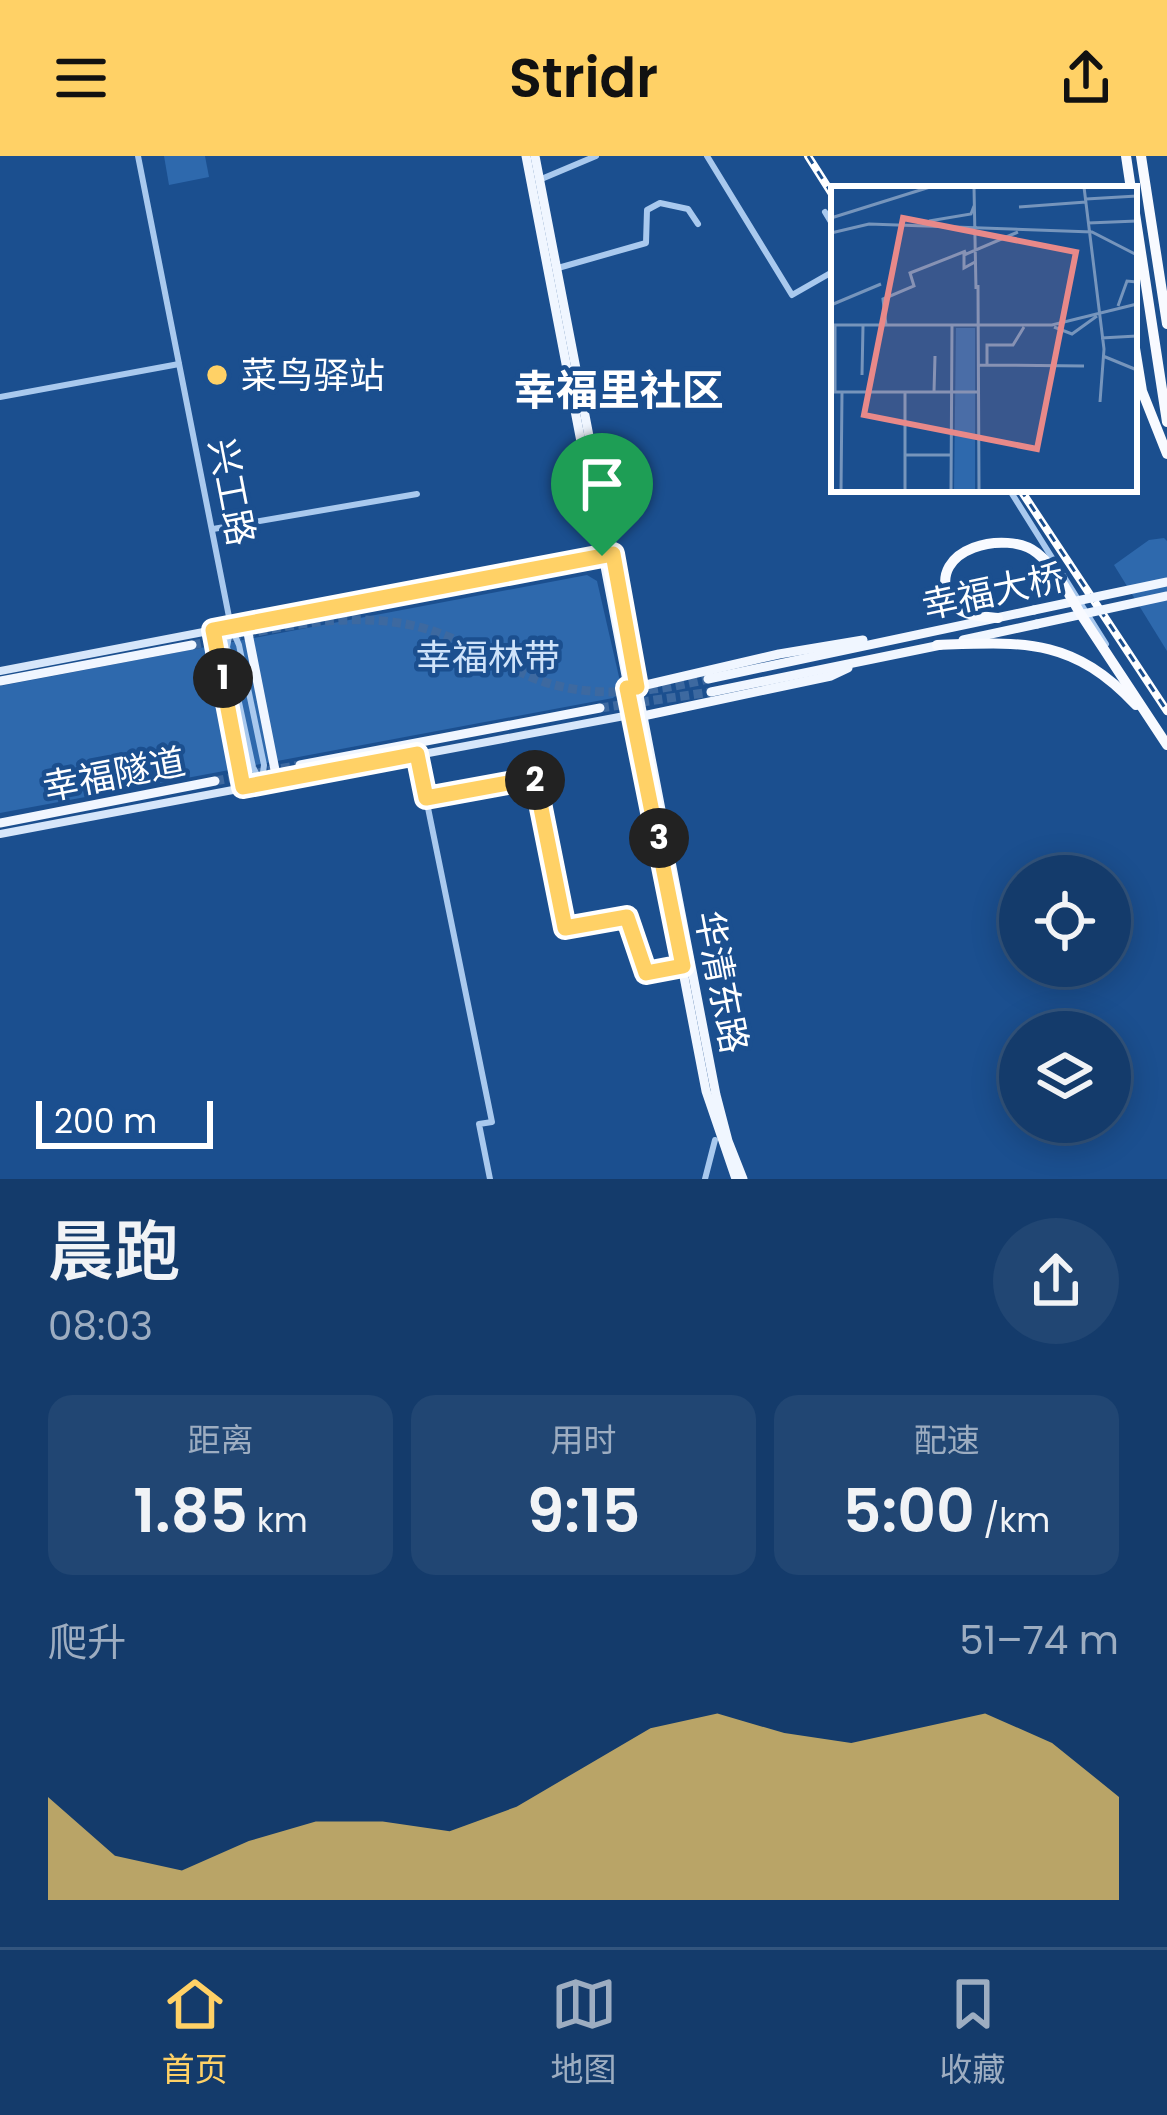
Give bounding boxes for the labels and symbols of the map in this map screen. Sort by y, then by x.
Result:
inset map [831,186,1137,492]
place label: 菜鸟驿站 [241,350,385,401]
district label: 幸福里社区 [514,361,724,420]
marker: 菜鸟驿站 [204,362,230,388]
pin [551,433,653,556]
street label: 兴工路 [196,434,267,550]
street label: 幸福大桥 [917,552,1069,631]
park label: 幸福林带 [416,632,560,683]
pin: 1 [193,648,253,708]
street label: 幸福隧道 [39,736,190,813]
pin: 2 [505,750,565,810]
pin: 3 [629,808,689,868]
street label: 华清东路 [683,907,760,1058]
scale bar [36,1095,213,1148]

